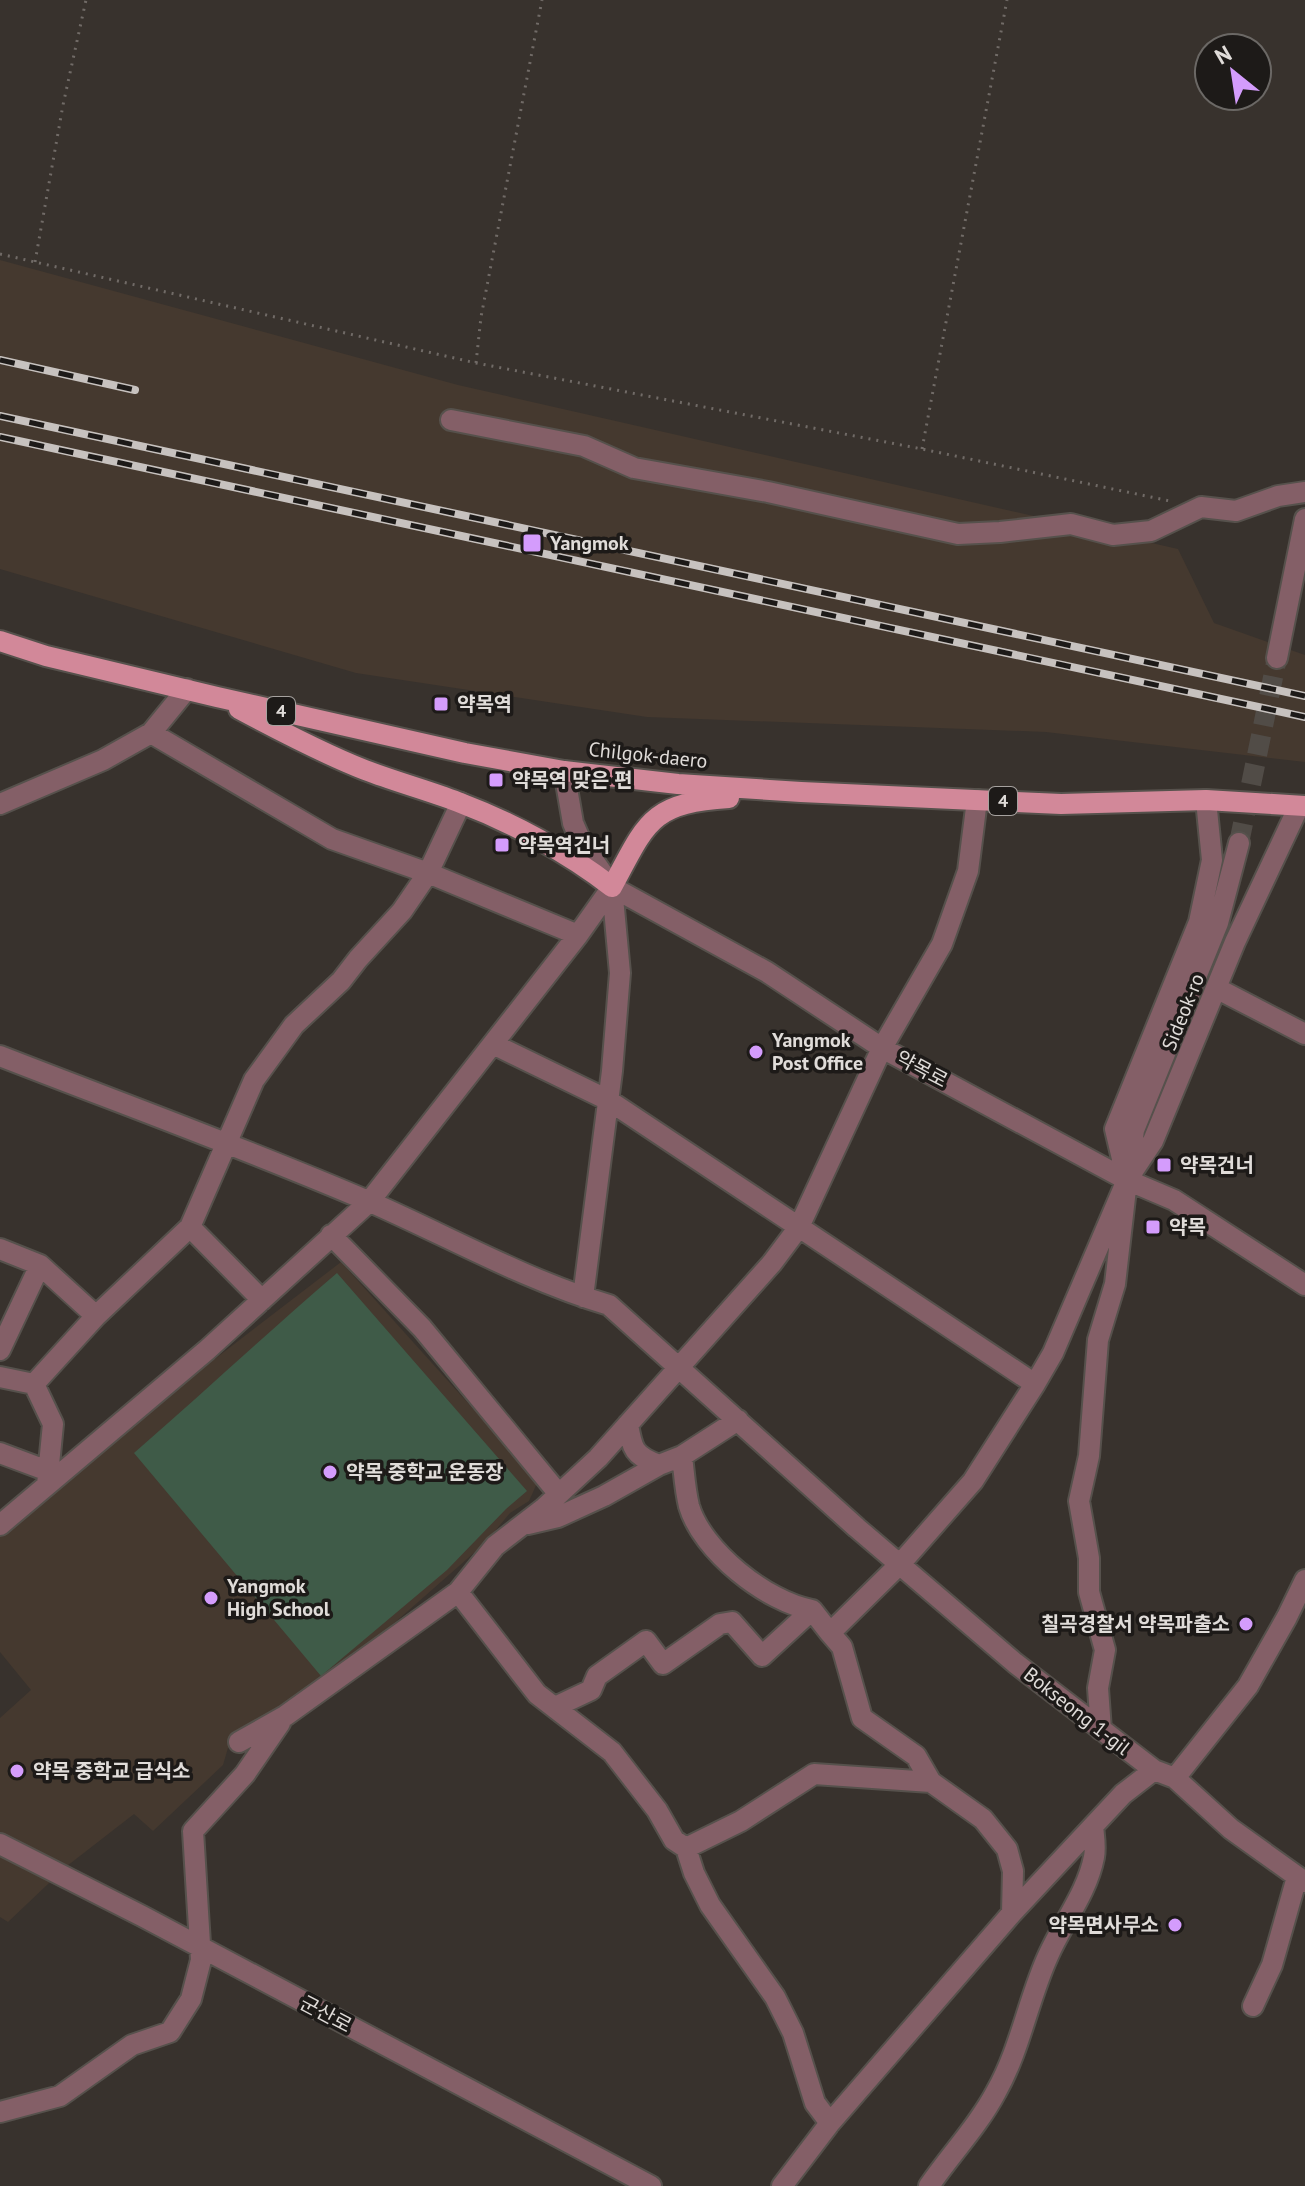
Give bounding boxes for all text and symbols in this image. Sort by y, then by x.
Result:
north arrow [1193,32,1273,112]
text: N [1210,39,1236,70]
place label: Yangmok [549,530,629,556]
marker: Yangmok [521,532,543,554]
place label: 약목역 [457,691,512,717]
marker: 약목역 [432,695,450,713]
road number: 4 [267,697,295,725]
street label: Chilgok-daero [587,736,709,774]
place label: 약목역 맞은 편 [512,767,633,793]
marker: 약목역 맞은 편 [487,771,505,789]
road number: 4 [989,787,1017,815]
place label: 약목역건너 [518,832,610,858]
marker: 약목역건너 [493,836,511,854]
street label: Sideok-ro [1156,970,1210,1054]
place label: Yangmok Post Office [771,1027,863,1076]
marker: Yangmok Post Office [747,1043,765,1061]
street label: 약목로 [892,1045,952,1093]
place label: 약목건너 [1180,1152,1254,1178]
marker: 약목건너 [1155,1156,1173,1174]
place label: 약목 [1169,1214,1206,1240]
marker: 약목 [1144,1218,1162,1236]
place label: 약목 중학교 운동장 [346,1459,503,1485]
marker: 약목 중학교 운동장 [321,1463,339,1481]
place label: Yangmok High School [226,1573,330,1622]
marker: Yangmok High School [202,1589,220,1607]
place label: 칠곡경찰서 약목파출소 [1041,1611,1230,1637]
marker: 칠곡경찰서 약목파출소 [1237,1615,1255,1633]
street label: Bokseong 1-gil [1019,1661,1136,1761]
place label: 약목 중학교 급식소 [33,1758,190,1784]
marker: 약목 중학교 급식소 [8,1762,26,1780]
place label: 약목면사무소 [1049,1912,1159,1938]
marker: 약목면사무소 [1166,1916,1184,1934]
street label: 군산로 [296,1990,356,2038]

